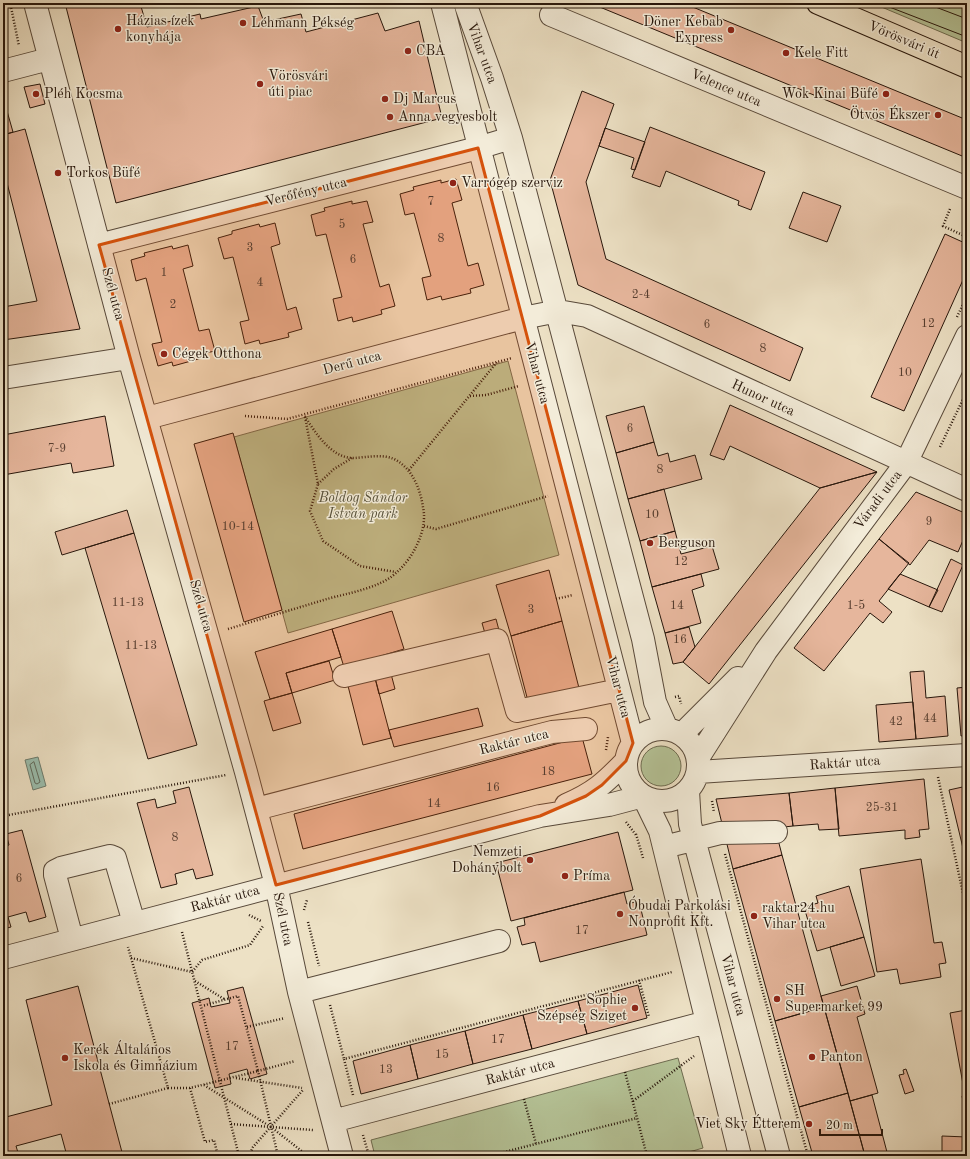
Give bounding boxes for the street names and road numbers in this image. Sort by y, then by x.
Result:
street label: Vörösvári út [866,19,942,61]
street label: Vihar utca [465,21,499,85]
street label: Velence utca [688,67,764,109]
street label: Verőfény utca [264,175,348,209]
street label: Szél utca [99,266,127,322]
street label: Vihar utca [522,340,552,406]
street label: Derű utca [321,348,383,378]
street label: Hunor utca [729,377,797,419]
street label: Váradi utca [851,468,905,532]
street label: Szél utca [187,578,215,634]
street label: Vihar utca [603,654,633,720]
street label: Raktár utca [478,727,550,757]
street label: Raktár utca [809,754,881,772]
street label: Raktár utca [189,883,261,915]
street label: Szél utca [270,891,296,947]
street label: Vihar utca [718,952,748,1018]
street label: Raktár utca [484,1056,556,1088]

